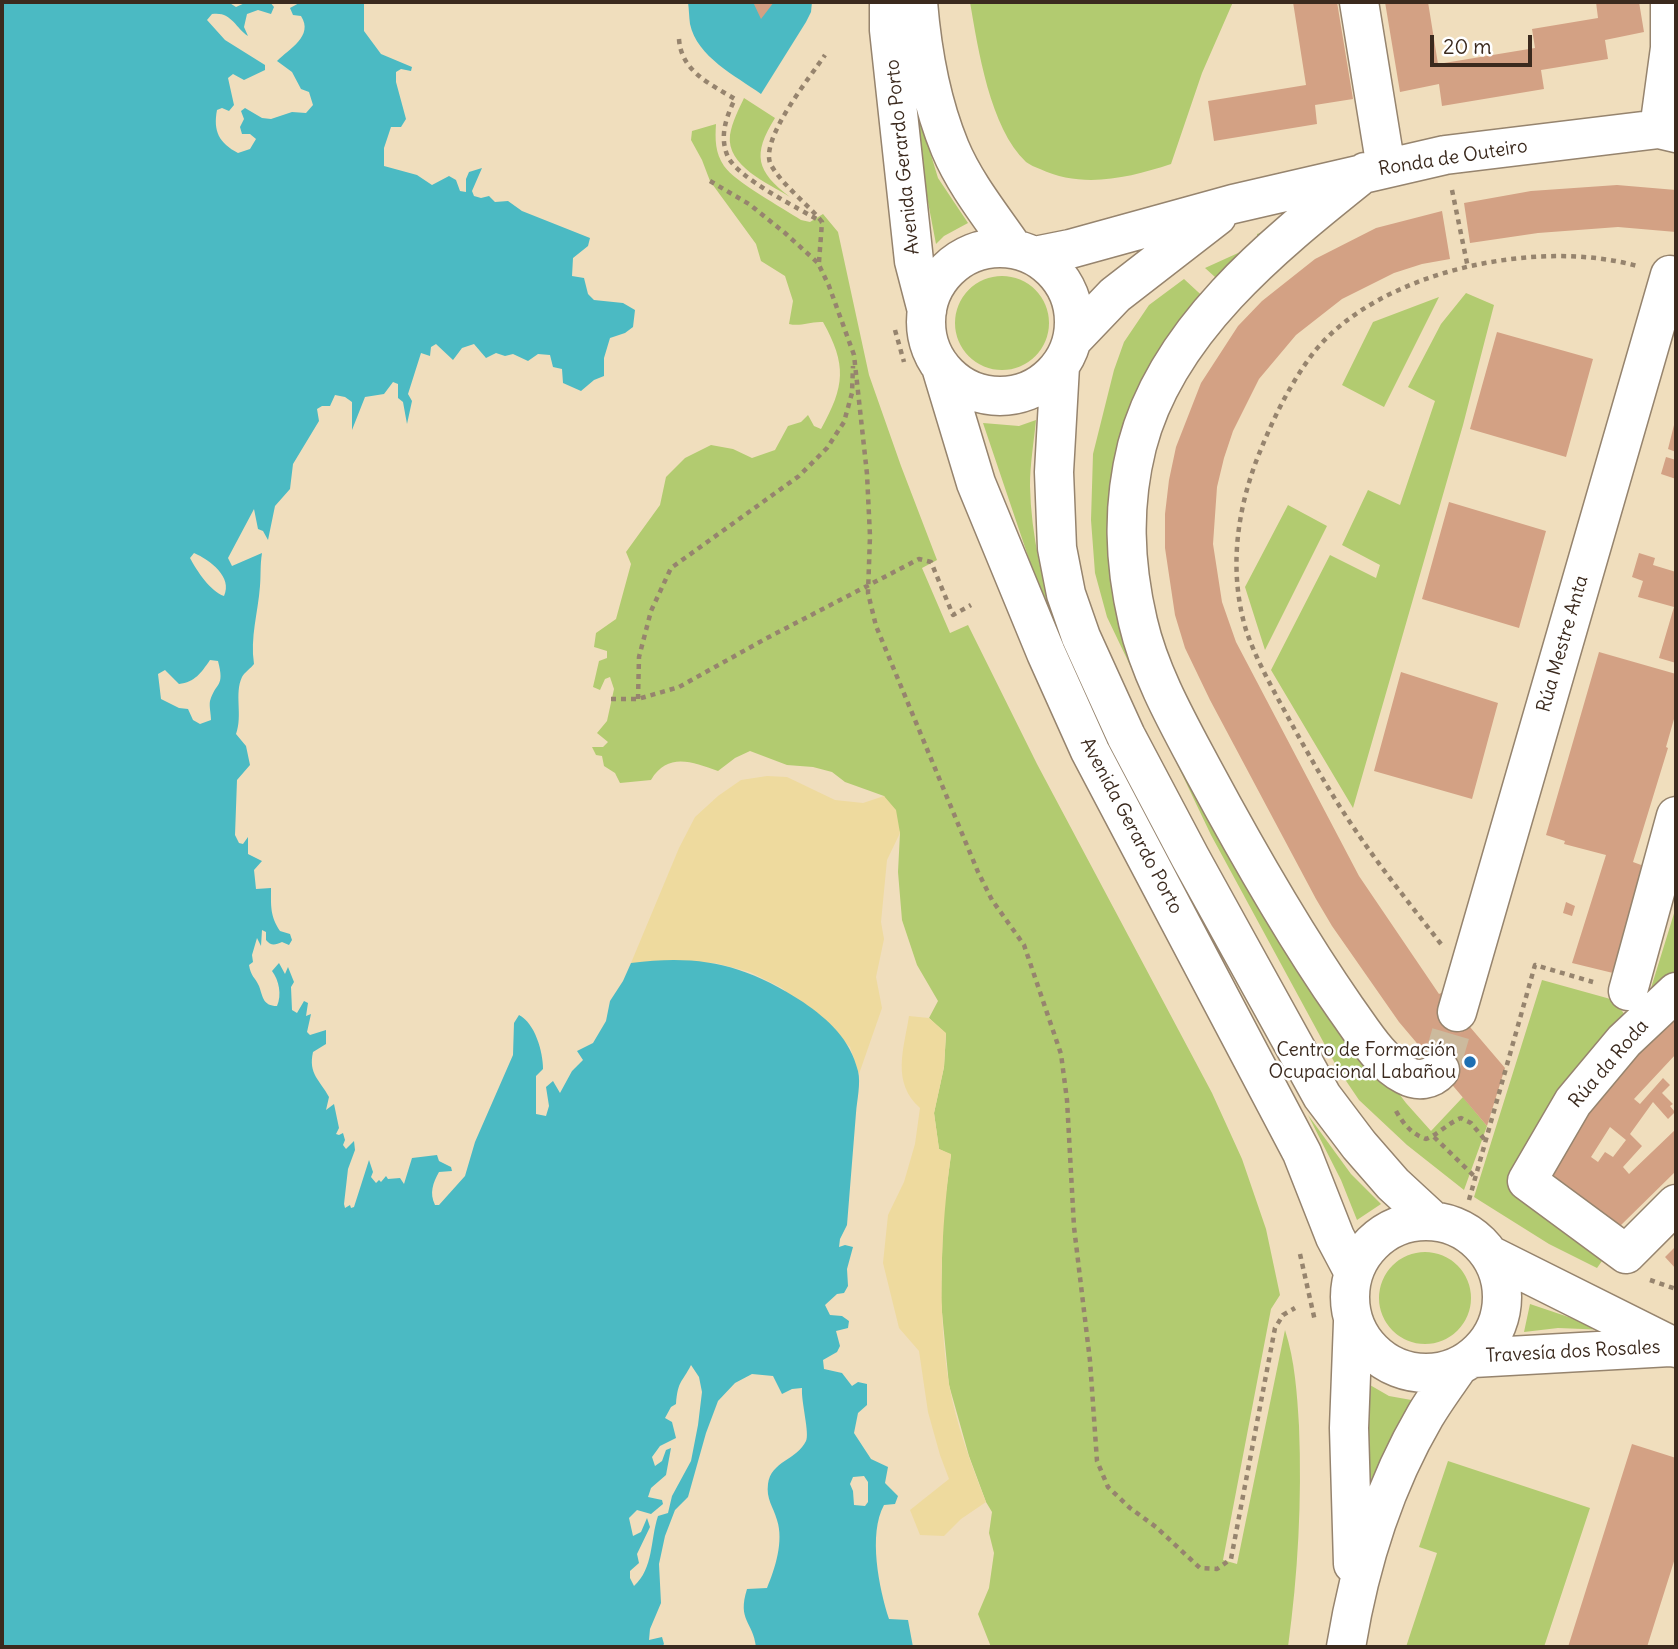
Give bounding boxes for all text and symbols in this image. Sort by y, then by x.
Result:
scale bar [1433,21,1534,65]
text: 20 m [1443,33,1492,60]
street label: Avenida Gerardo Porto [881,58,925,256]
street label: Ronda de Outeiro [1377,135,1529,181]
street label: Rúa Mestre Anta [1533,573,1593,715]
street label: Avenida Gerardo Porto [1075,734,1187,918]
street label: Rúa da Roda [1564,1015,1654,1113]
place label: Centro de Formación Ocupacional Labañou [1269,1040,1456,1084]
marker: Centro de Formación Ocupacional Labañou [1462,1054,1478,1070]
street label: Travesía dos Rosales [1485,1336,1661,1368]

